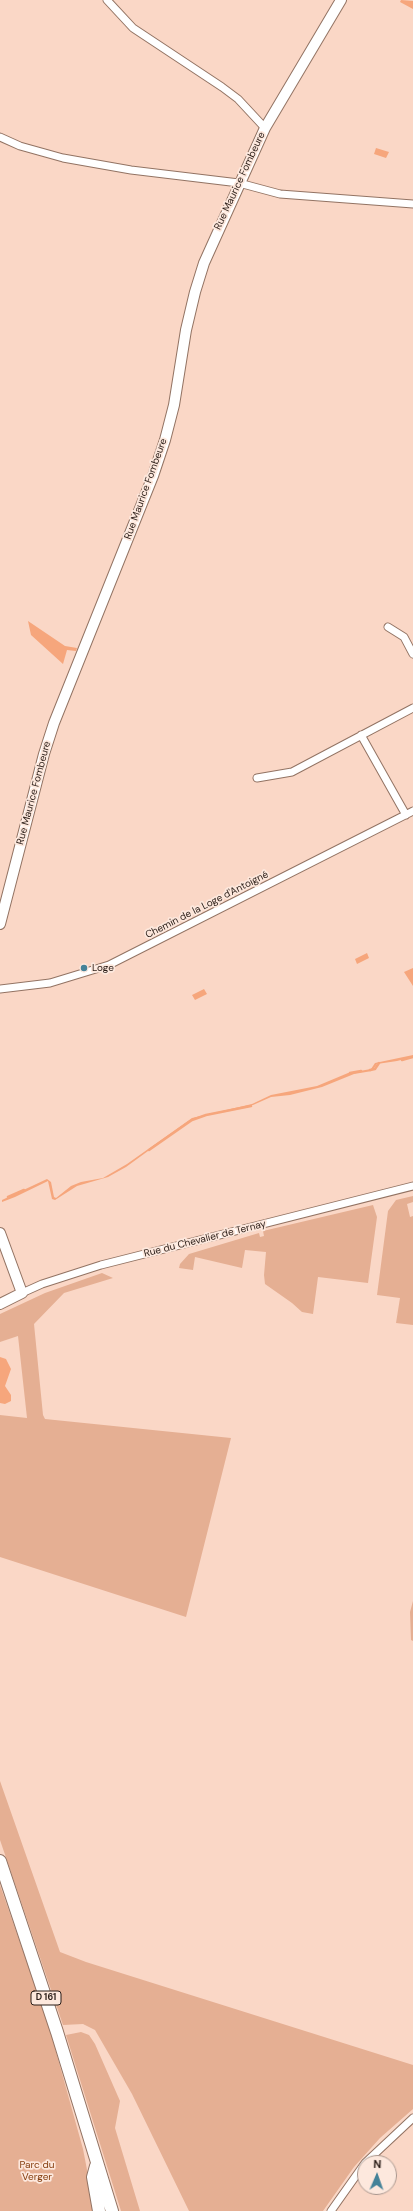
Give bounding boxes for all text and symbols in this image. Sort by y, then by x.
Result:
street label: Rue Maurice Fombeure [212,130,268,232]
street label: Rue Maurice Fombeure [122,437,170,541]
street label: Rue Maurice Fombeure [14,740,54,846]
street label: Chemin de la Loge d'Antoigné [143,869,271,941]
place label: Loge [92,962,114,974]
marker: Loge [79,963,89,973]
street label: Rue du Chevalier de Ternay [143,1218,267,1260]
road number: D 161 [31,1991,61,2005]
north arrow [357,2155,397,2195]
text: N [373,2157,382,2171]
park label: Parc du Verger [20,2159,54,2182]

